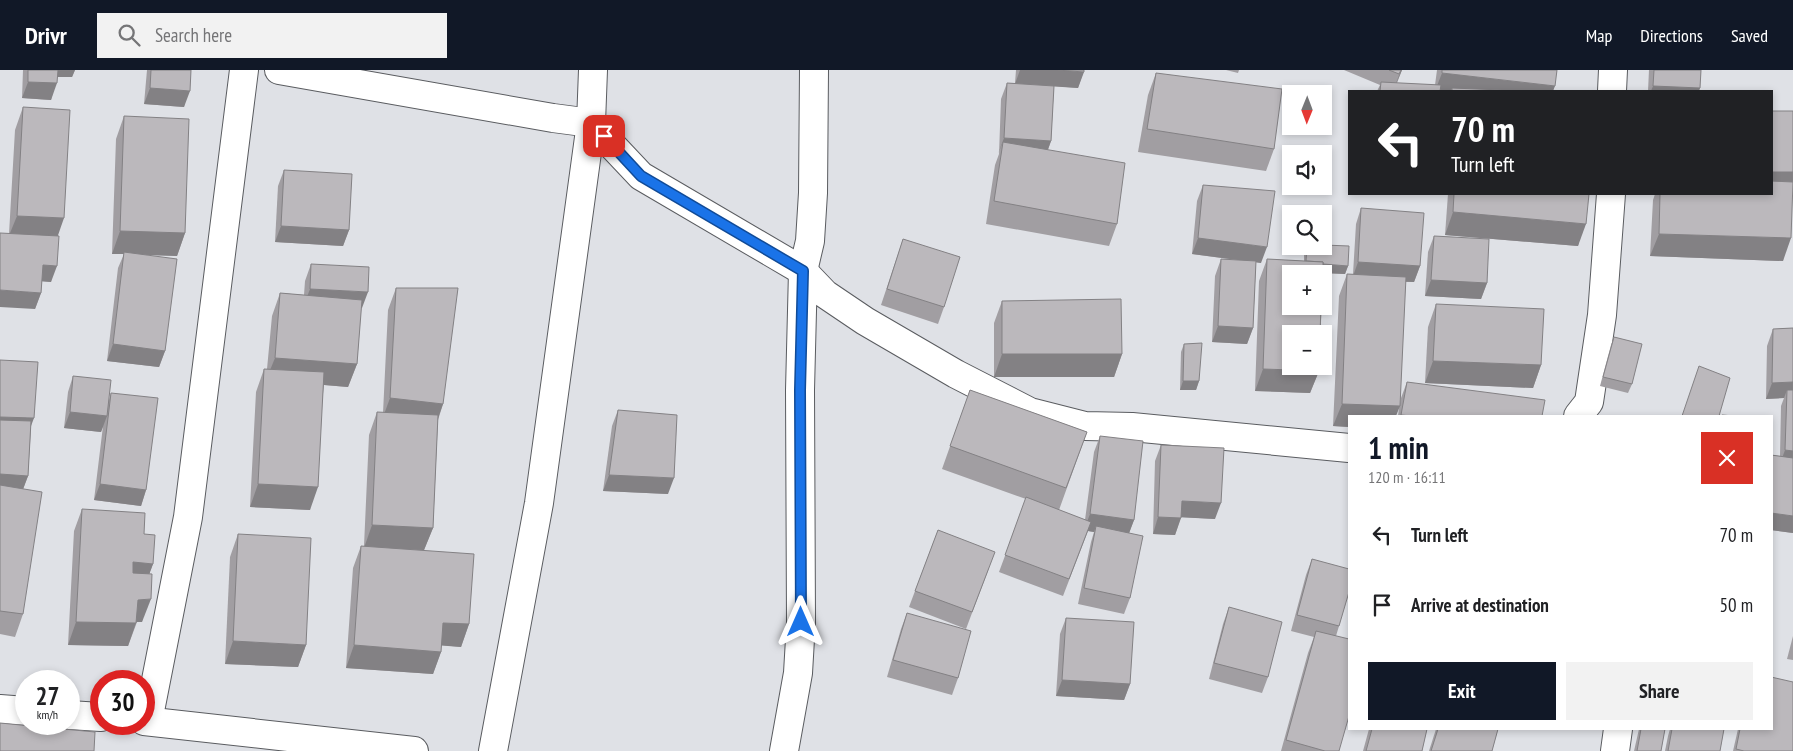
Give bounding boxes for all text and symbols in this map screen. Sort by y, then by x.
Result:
search box [97,13,447,58]
text: Drivr [25,20,67,51]
icon: search [115,21,143,49]
text: Search here [155,23,232,47]
text: Map [1586,24,1612,47]
text: Directions [1640,24,1703,47]
text: Saved [1731,24,1768,47]
north arrow [1282,85,1332,135]
map controls [1282,85,1332,375]
text: 70 m [1451,106,1515,152]
icon: left [1368,110,1433,175]
pin [583,115,625,157]
icon: arrive [590,122,618,150]
button: sound [1282,145,1332,195]
text: Turn left [1451,150,1515,178]
button: search [1282,205,1332,255]
button: + [1282,265,1332,315]
button: − [1282,325,1332,375]
text: 1 min [1368,428,1429,467]
button: close [1701,432,1753,484]
text: 120 m · 16:11 [1368,467,1446,487]
icon: left [1368,521,1396,549]
text: Turn left [1411,523,1468,547]
text: 70 m [1720,523,1753,547]
icon: arrive [1368,591,1396,619]
text: Arrive at destination [1411,593,1549,617]
text: 50 m [1720,593,1753,617]
position arrow [774,595,826,647]
button: Exit [1368,662,1556,720]
button: Share [1566,662,1753,720]
speed limit sign: 30 [90,670,155,735]
text: 27 [36,680,59,712]
text: km/h [37,707,58,722]

